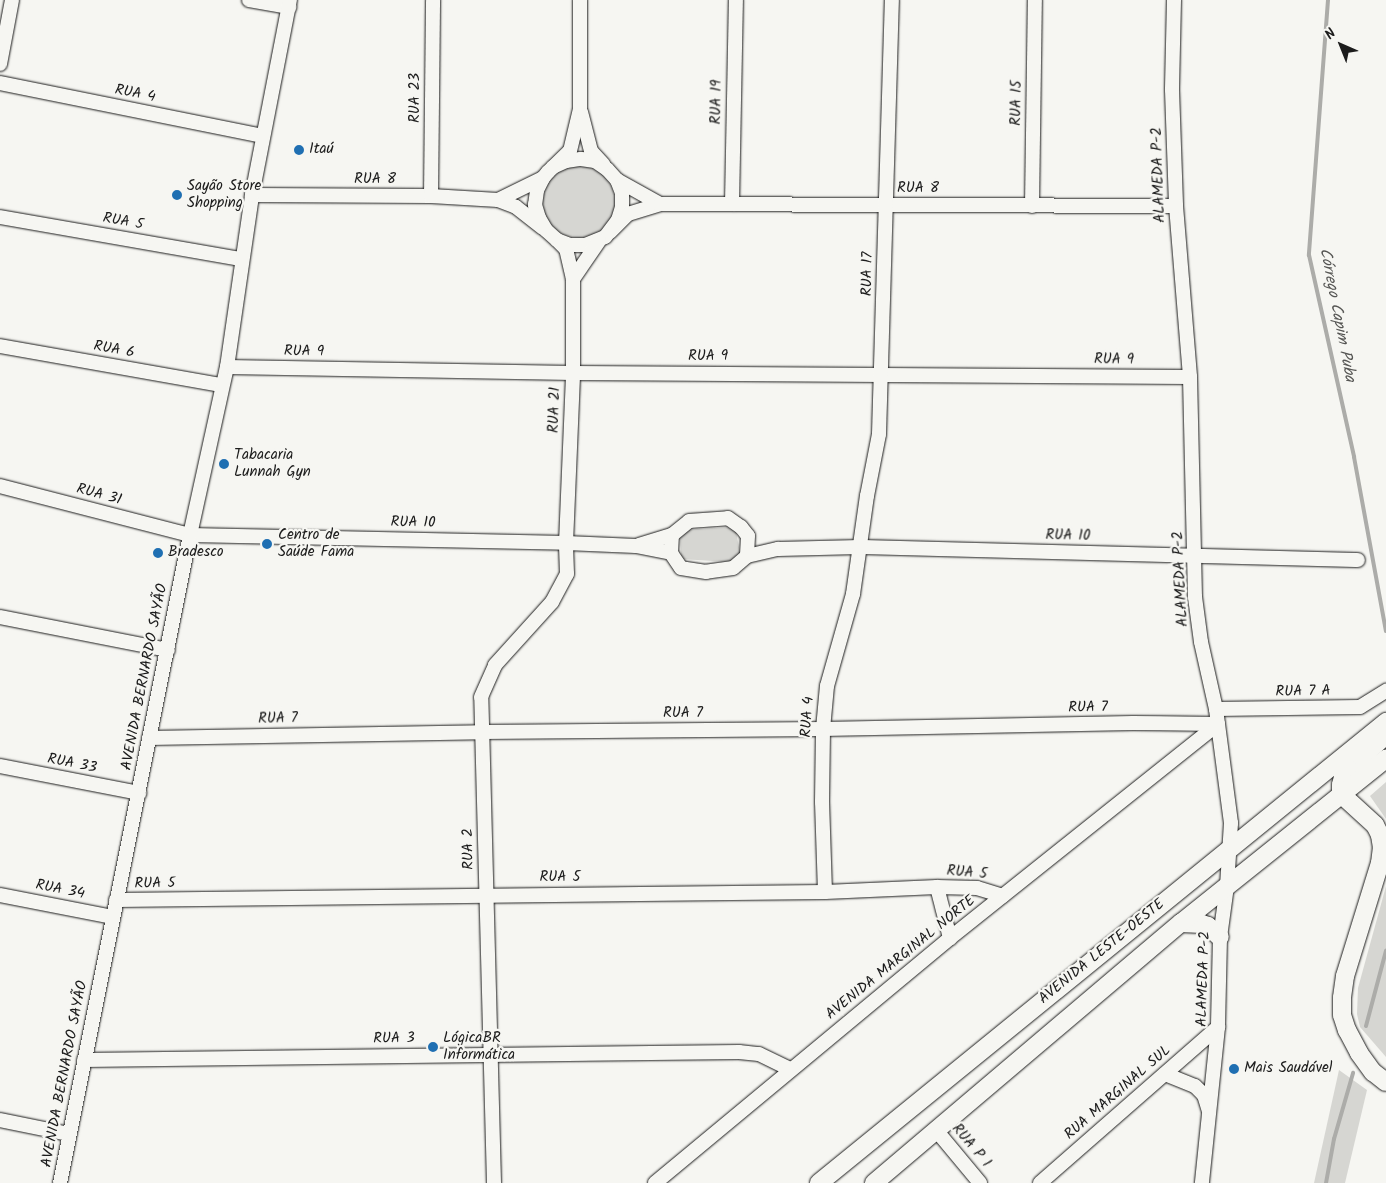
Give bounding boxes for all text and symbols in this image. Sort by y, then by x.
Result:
north arrow [1316,20,1366,70]
text: N [1320,23,1341,45]
street label: RUA 23 [407,73,425,123]
street label: RUA 19 [708,79,726,125]
street label: RUA 15 [1008,80,1026,126]
street label: RUA 4 [113,81,157,107]
street label: ALAMEDA P-2 [1148,127,1170,223]
place label: Itaú [309,141,334,159]
marker: Itaú [293,144,305,156]
street label: RUA 8 [354,171,396,189]
place label: Sayão Store Shopping [187,177,261,212]
street label: RUA 8 [897,180,939,198]
marker: Sayão Store Shopping [171,189,183,201]
street label: RUA 5 [101,210,145,234]
water label: Córrego Capim Puba [1315,246,1359,384]
street label: RUA 17 [859,252,877,296]
street label: RUA 6 [92,338,136,362]
street label: RUA 9 [284,343,324,361]
street label: RUA 9 [688,348,728,366]
street label: RUA 9 [1094,351,1134,369]
street label: RUA 21 [545,387,565,433]
place label: Tabacaria Lunnah Gyn [234,446,311,481]
marker: Tabacaria Lunnah Gyn [218,458,230,470]
street label: RUA 31 [74,480,124,510]
street label: RUA 10 [390,514,436,532]
place label: Centro de Saúde Fama [278,526,354,561]
street label: RUA 10 [1045,527,1091,545]
street label: ALAMEDA P-2 [1170,531,1192,627]
marker: Centro de Saúde Fama [260,537,274,551]
place label: Bradesco [168,544,224,562]
marker: Bradesco [152,547,164,559]
street label: AVENIDA BERNARDO SAYÃO [118,582,172,772]
street label: RUA 7 A [1275,683,1331,701]
street label: RUA 4 [798,696,818,738]
street label: RUA 7 [1068,699,1108,717]
street label: RUA 7 [663,705,703,723]
street label: RUA 7 [258,710,298,728]
street label: RUA 33 [46,750,98,778]
street label: RUA 2 [460,828,478,870]
street label: RUA 5 [946,862,988,884]
street label: RUA 5 [540,869,580,887]
street label: RUA 5 [134,875,176,893]
street label: RUA 34 [34,876,86,904]
street label: AVENIDA MARGINAL NORTE [823,892,979,1024]
street label: AVENIDA LESTE-OESTE [1035,896,1169,1008]
street label: ALAMEDA P-2 [1193,931,1215,1027]
street label: AVENIDA BERNARDO SAYÃO [38,979,92,1169]
place label: LógicaBR Informática [443,1029,515,1064]
street label: RUA 3 [373,1030,415,1048]
marker: LógicaBR Informática [427,1041,439,1053]
street label: RUA MARGINAL SUL [1061,1042,1175,1144]
place label: Mais Saudável [1244,1060,1332,1078]
marker: Mais Saudável [1228,1063,1240,1075]
street label: RUA P 1 [947,1120,995,1172]

